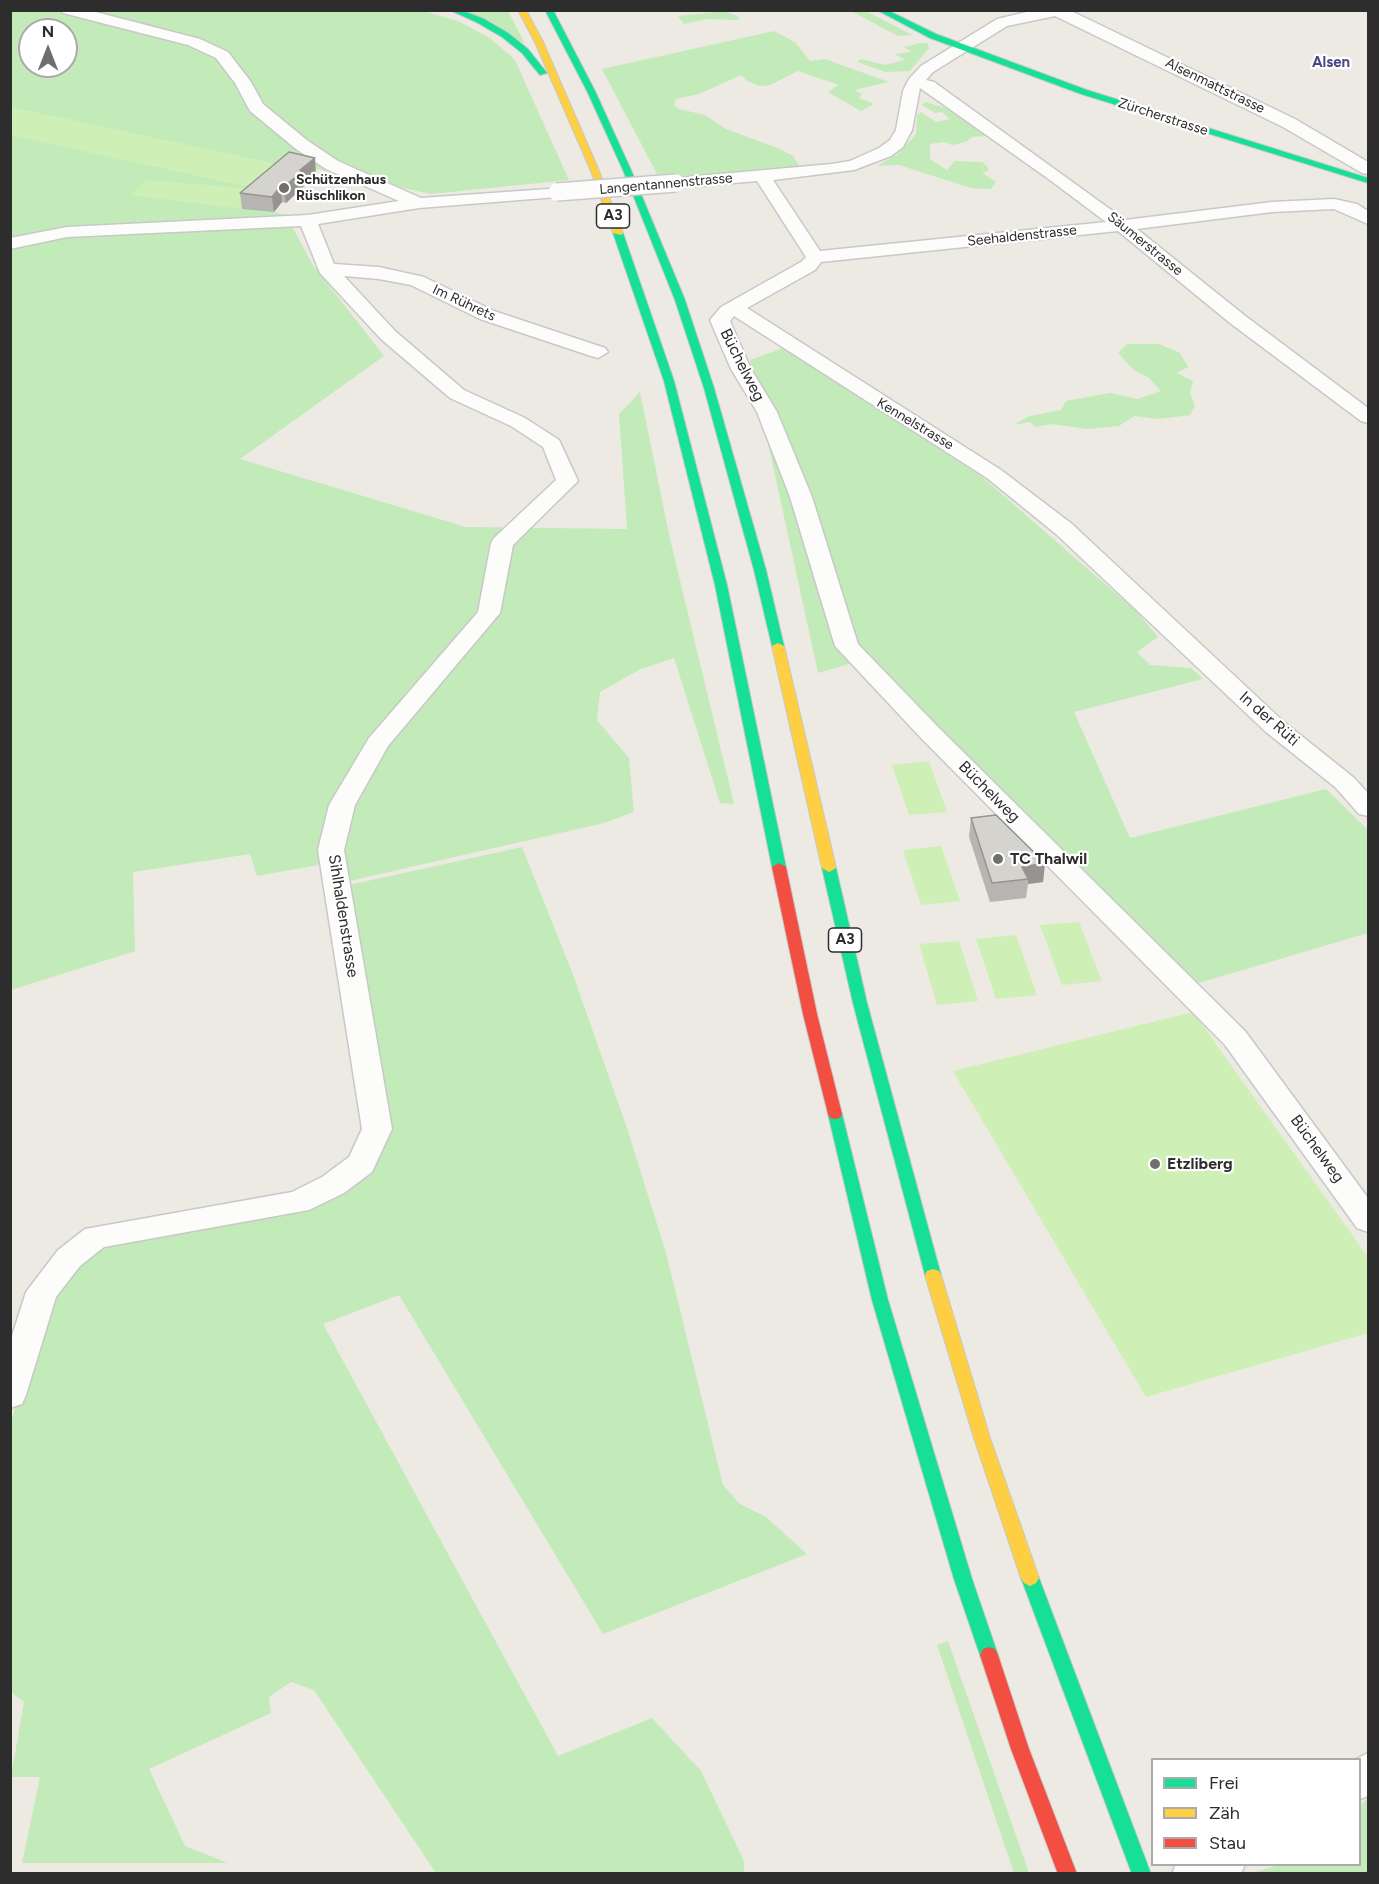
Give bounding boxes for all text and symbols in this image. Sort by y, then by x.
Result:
north arrow [18,18,78,78]
text: N [42,22,54,41]
district label: Alsen [1312,54,1350,72]
street label: Alsenmattstrasse [1163,55,1267,117]
street label: Zürcherstrasse [1116,95,1210,139]
street label: Langentannenstrasse [599,170,733,198]
place label: Schützenhaus Rüschlikon [296,172,386,204]
marker: Schützenhaus Rüschlikon [277,181,291,195]
road number: A3 [596,204,630,228]
street label: Säumerstrasse [1104,208,1186,280]
street label: Seehaldenstrasse [966,222,1078,250]
street label: Im Rührets [430,281,498,325]
street label: Büchelweg [716,325,768,405]
street label: Kennelstrasse [873,394,957,454]
street label: In der Rüti [1235,688,1303,750]
street label: Büchelweg [954,757,1024,827]
place label: TC Thalwil [1010,849,1087,869]
marker: TC Thalwil [991,852,1005,866]
street label: Sihlhaldenstrasse [324,853,362,979]
road number: A3 [828,928,862,952]
street label: Büchelweg [1286,1111,1348,1187]
place label: Etzliberg [1167,1154,1233,1174]
marker: Etzliberg [1148,1157,1162,1171]
legend [1151,1758,1361,1866]
text: Frei [1209,1772,1239,1794]
text: Zäh [1209,1802,1240,1824]
text: Stau [1209,1832,1246,1854]

